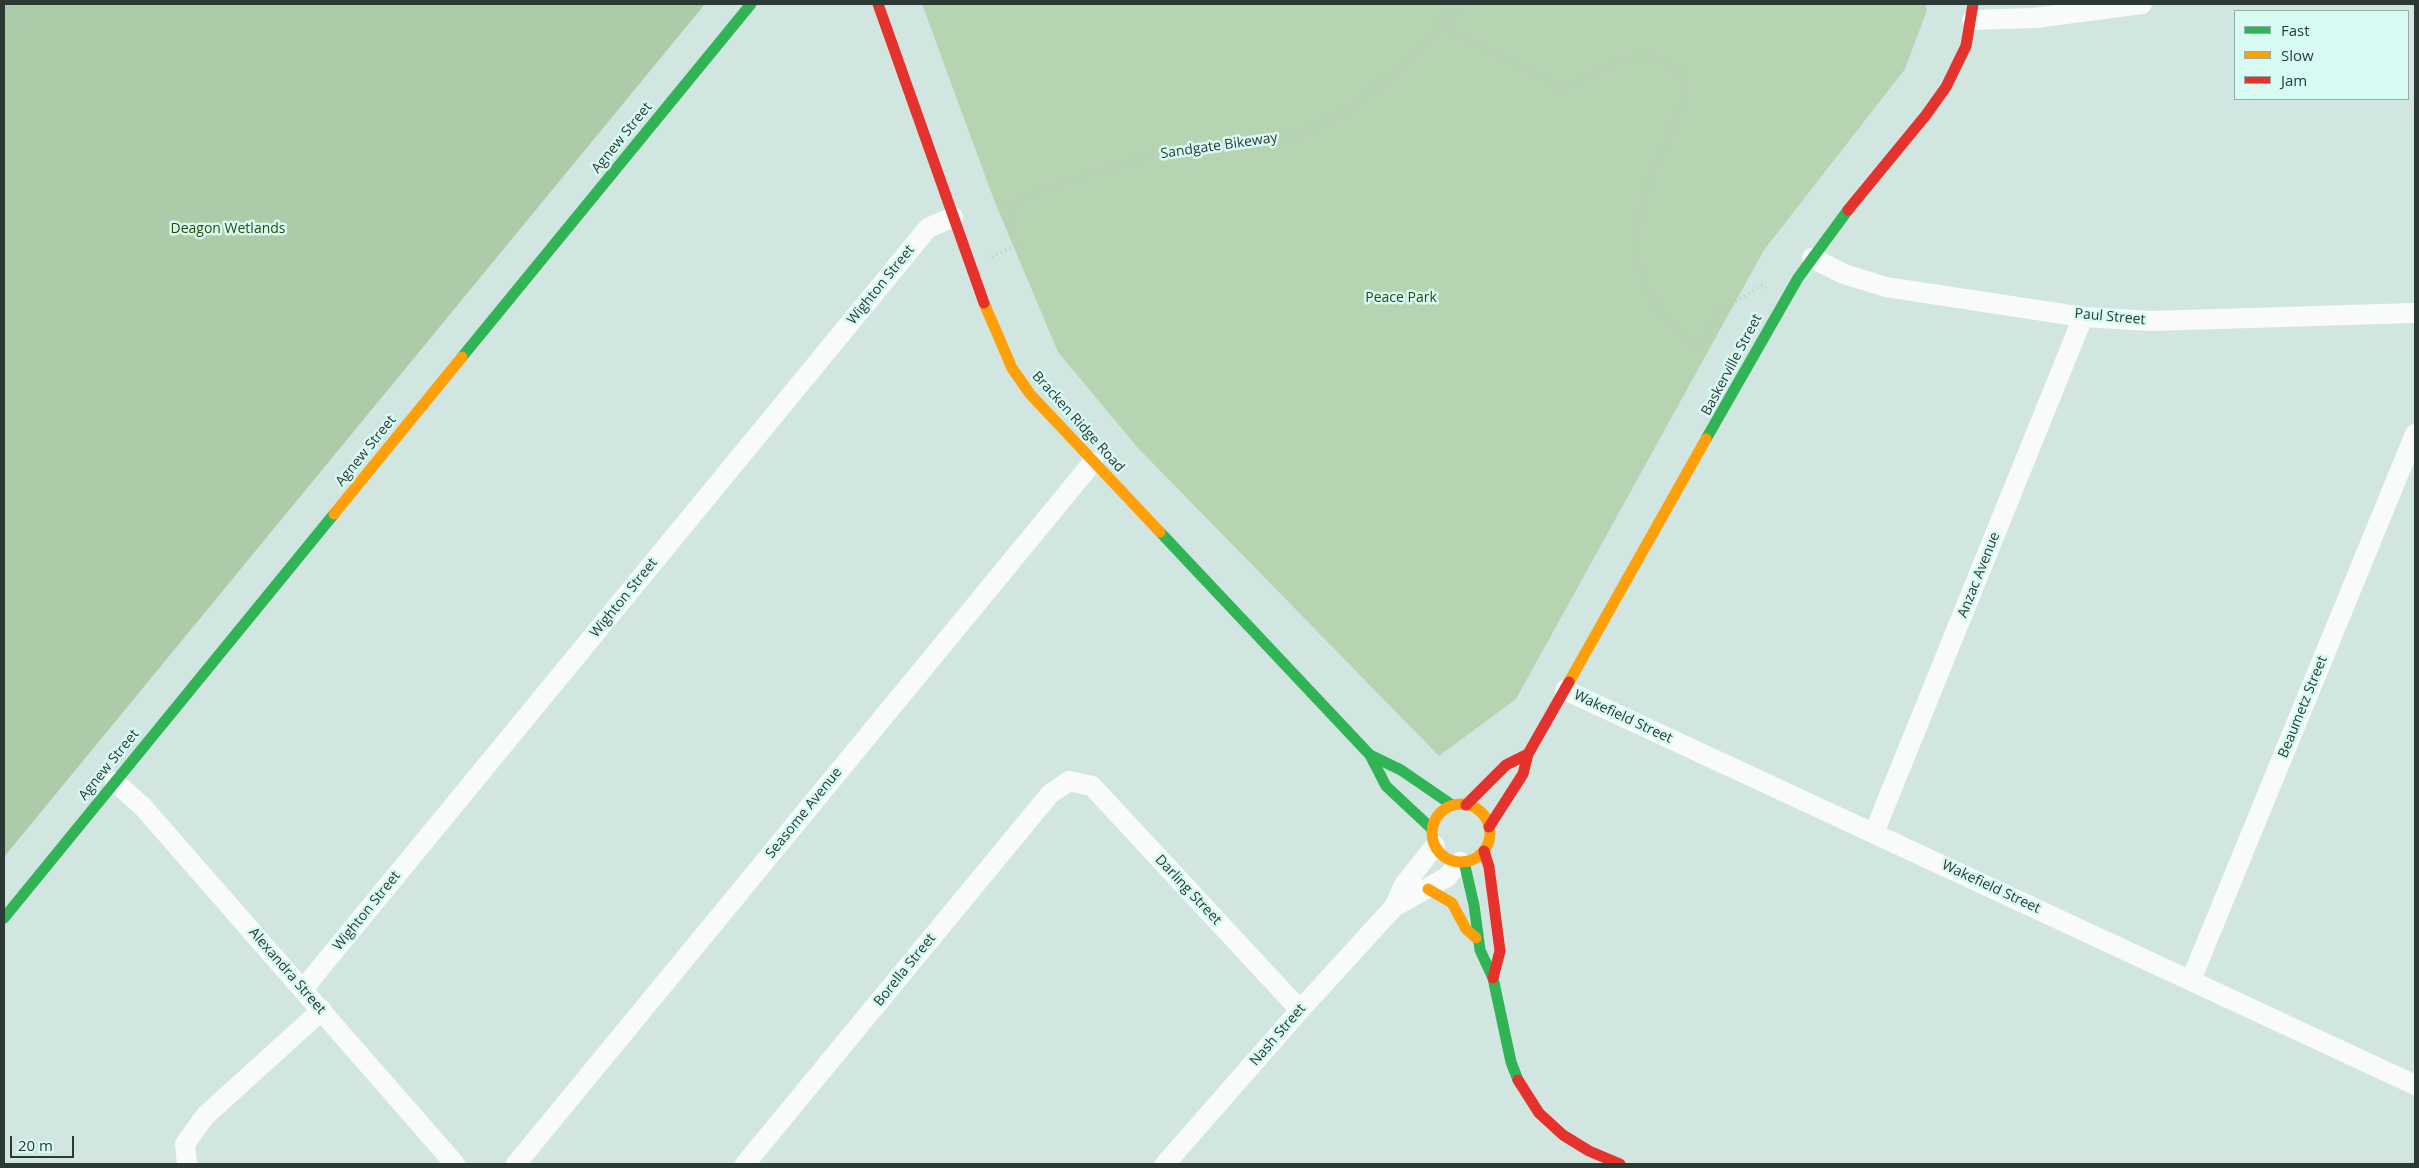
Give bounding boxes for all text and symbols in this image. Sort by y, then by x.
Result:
legend [2234,10,2409,100]
text: Fast [2281,20,2310,40]
text: Slow [2281,45,2314,65]
text: Jam [2281,70,2307,90]
street label: Agnew Street [588,99,656,177]
street label: Sandgate Bikeway [1159,129,1279,163]
park label: Deagon Wetlands [171,221,285,237]
street label: Wighton Street [844,242,918,328]
park label: Peace Park [1365,290,1437,306]
street label: Paul Street [2074,306,2146,328]
street label: Baskerville Street [1698,311,1766,419]
street label: Bracken Ridge Road [1028,368,1128,476]
street label: Agnew Street [332,412,400,490]
street label: Anzac Avenue [1954,530,2004,620]
street label: Wighton Street [587,555,661,641]
street label: Beaumetz Street [2275,654,2331,760]
street label: Wakefield Street [1571,687,1675,747]
street label: Agnew Street [75,726,143,804]
street label: Seasome Avenue [762,764,846,862]
street label: Darling Street [1151,851,1225,929]
street label: Wakefield Street [1939,857,2043,917]
street label: Wighton Street [330,868,404,954]
street label: Alexandra Street [245,924,329,1018]
street label: Borella Street [871,930,939,1010]
street label: Nash Street [1247,1001,1309,1069]
scale bar [12,1126,76,1158]
text: 20 m [18,1135,53,1155]

